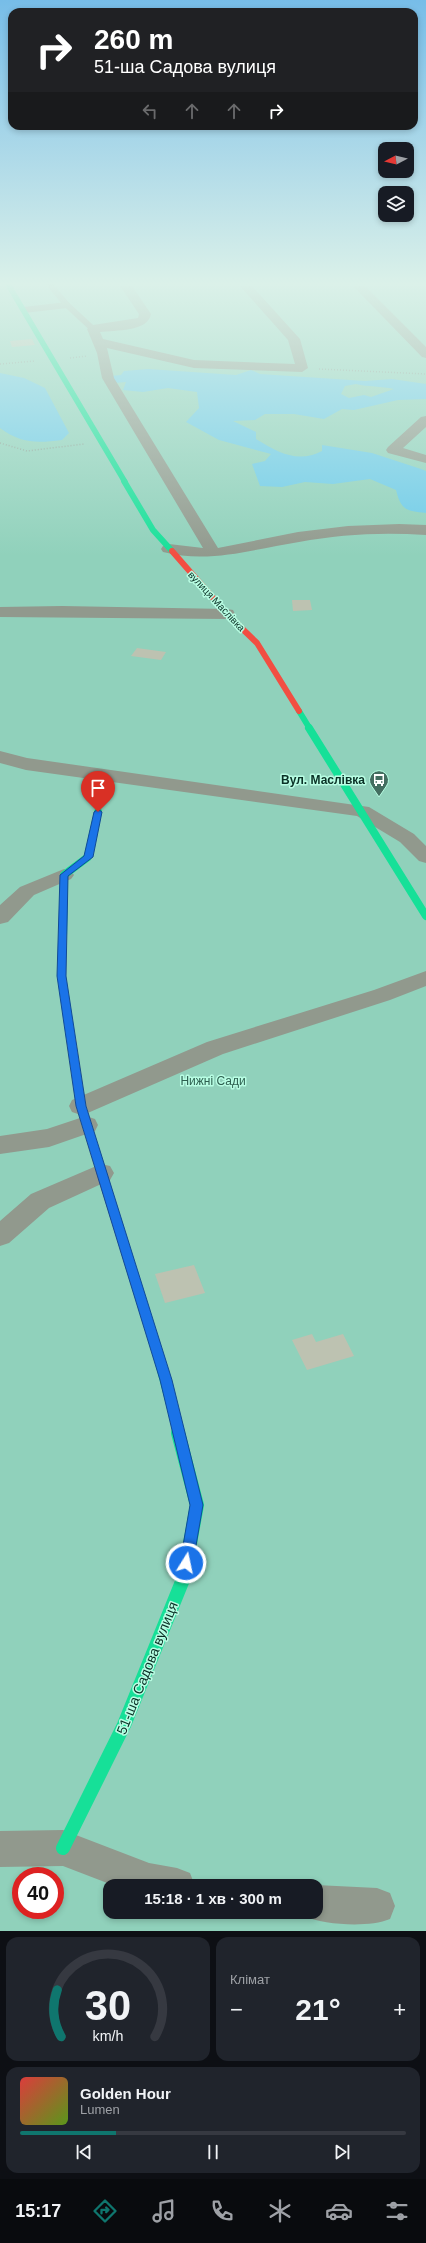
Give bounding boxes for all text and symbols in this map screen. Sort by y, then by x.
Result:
icon: right [28,24,80,76]
text: 260 m [94,24,173,55]
text: 51-ша Садова вулиця [94,57,276,77]
icon: left [139,100,161,122]
icon: ahead [181,100,203,122]
icon: ahead [223,100,245,122]
icon: right [265,100,287,122]
north arrow [378,142,414,178]
map controls [378,142,414,222]
button: layers [378,186,414,222]
street label: вулиця Маслівка [186,569,247,634]
bus stop icon: Вул. Маслівка [368,769,390,797]
pin [81,771,115,812]
place label: Вул. Маслівка [281,773,365,787]
icon: arrive [87,777,109,799]
park label: Нижні Сади [180,1074,246,1088]
position arrow [165,1542,207,1584]
street label: 51-ша Садова вулиця [113,1599,181,1737]
speed limit sign: 40 [12,1867,64,1919]
text: 15:18 · 1 хв · 300 m [144,1890,282,1907]
text: Клімат [230,1972,270,1987]
text: 30 [85,1982,131,2029]
text: 21° [295,1993,341,2026]
text: − [230,1997,243,2022]
text: + [393,1997,406,2022]
text: km/h [93,2028,124,2044]
text: Golden Hour [80,2085,171,2102]
text: Lumen [80,2102,120,2117]
icon: previous [73,2141,95,2163]
icon: pause [202,2141,224,2163]
icon: next [331,2141,353,2163]
icon: directions [91,2197,119,2225]
icon: music [150,2197,178,2225]
icon: phone [208,2197,236,2225]
icon: climate [266,2197,294,2225]
icon: car [325,2197,353,2225]
icon: filters [383,2197,411,2225]
text: 15:17 [15,2201,61,2221]

